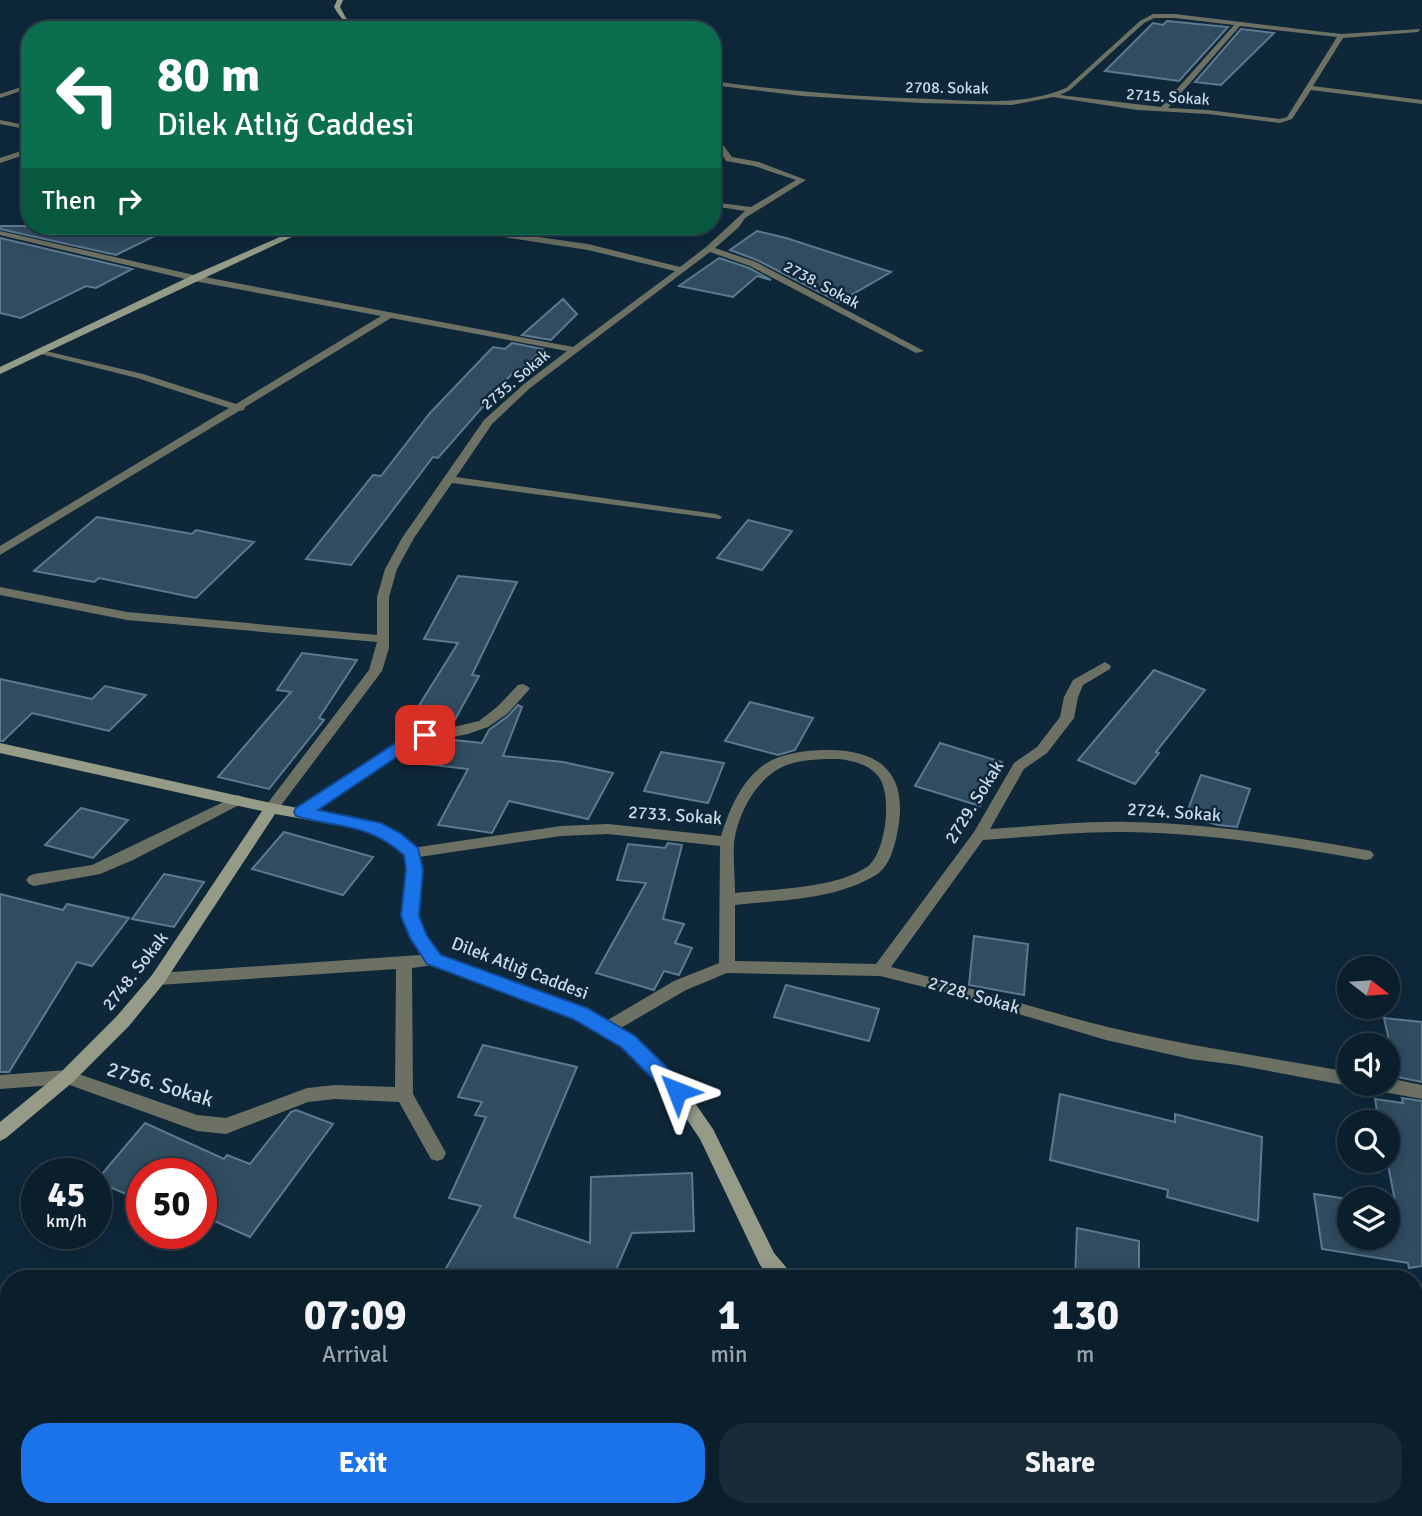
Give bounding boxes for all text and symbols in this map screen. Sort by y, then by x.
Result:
text: 80 m [157,45,260,105]
icon: left [42,49,133,140]
street label: 2708. Sokak [905,77,989,99]
street label: 2715. Sokak [1126,84,1210,110]
text: Dilek Atlığ Caddesi [157,105,415,144]
icon: right [110,182,148,220]
text: Then [42,185,96,217]
street label: 2738. Sokak [780,256,863,313]
street label: 2735. Sokak [477,345,554,414]
pin [395,705,455,765]
icon: arrive [406,716,444,754]
street label: 2729. Sokak [940,756,1008,848]
street label: 2724. Sokak [1126,798,1222,826]
street label: 2733. Sokak [627,801,723,829]
street label: 2748. Sokak [97,927,173,1015]
street label: Dilek Atlığ Caddesi [448,932,592,1004]
north arrow [1337,956,1400,1018]
map controls [1337,956,1400,1250]
street label: 2728. Sokak [926,971,1022,1019]
button: sound [1337,1033,1400,1096]
position arrow [640,1054,714,1128]
street label: 2756. Sokak [104,1056,217,1113]
button: search [1337,1110,1400,1173]
speed limit sign: 50 [126,1158,217,1249]
text: 45 [48,1173,85,1216]
button: layers [1337,1187,1400,1250]
text: km/h [46,1210,87,1232]
text: 07:09 [304,1290,407,1341]
text: 1 [718,1290,740,1341]
text: 130 [1051,1290,1119,1341]
text: Arrival [322,1340,388,1369]
text: min [710,1340,748,1369]
text: m [1076,1340,1094,1369]
button: Exit [21,1423,705,1503]
button: Share [719,1423,1402,1503]

